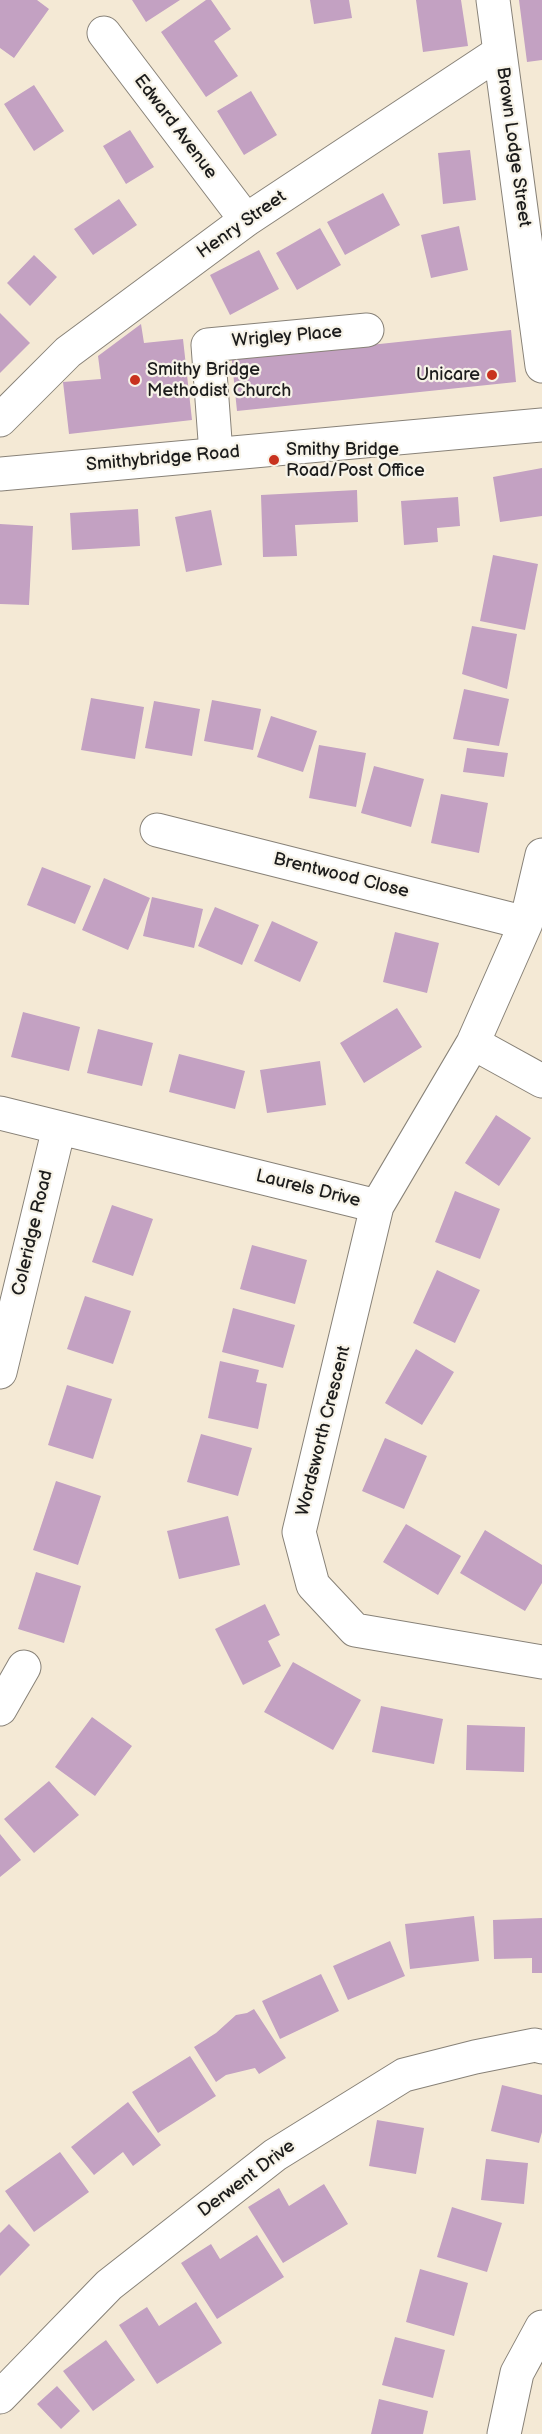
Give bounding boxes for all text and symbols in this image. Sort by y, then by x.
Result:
street label: Brown Lodge Street [491,66,535,228]
street label: Edward Avenue [129,70,221,184]
street label: Henry Street [193,186,291,264]
street label: Wrigley Place [231,321,343,353]
place label: Smithy Bridge Methodist Church [147,359,291,401]
place label: Unicare [416,364,480,386]
marker: Unicare [485,368,499,382]
marker: Smithy Bridge Methodist Church [128,373,142,387]
place label: Smithy Bridge Road/Post Office [286,439,425,482]
street label: Smithybridge Road [85,442,241,476]
marker: Smithy Bridge Road/Post Office [267,453,281,467]
street label: Brentwood Close [271,849,411,903]
street label: Laurels Drive [254,1166,362,1212]
street label: Coleridge Road [8,1168,58,1298]
street label: Wordsworth Crescent [292,1344,356,1518]
street label: Derwent Drive [194,2136,300,2222]

